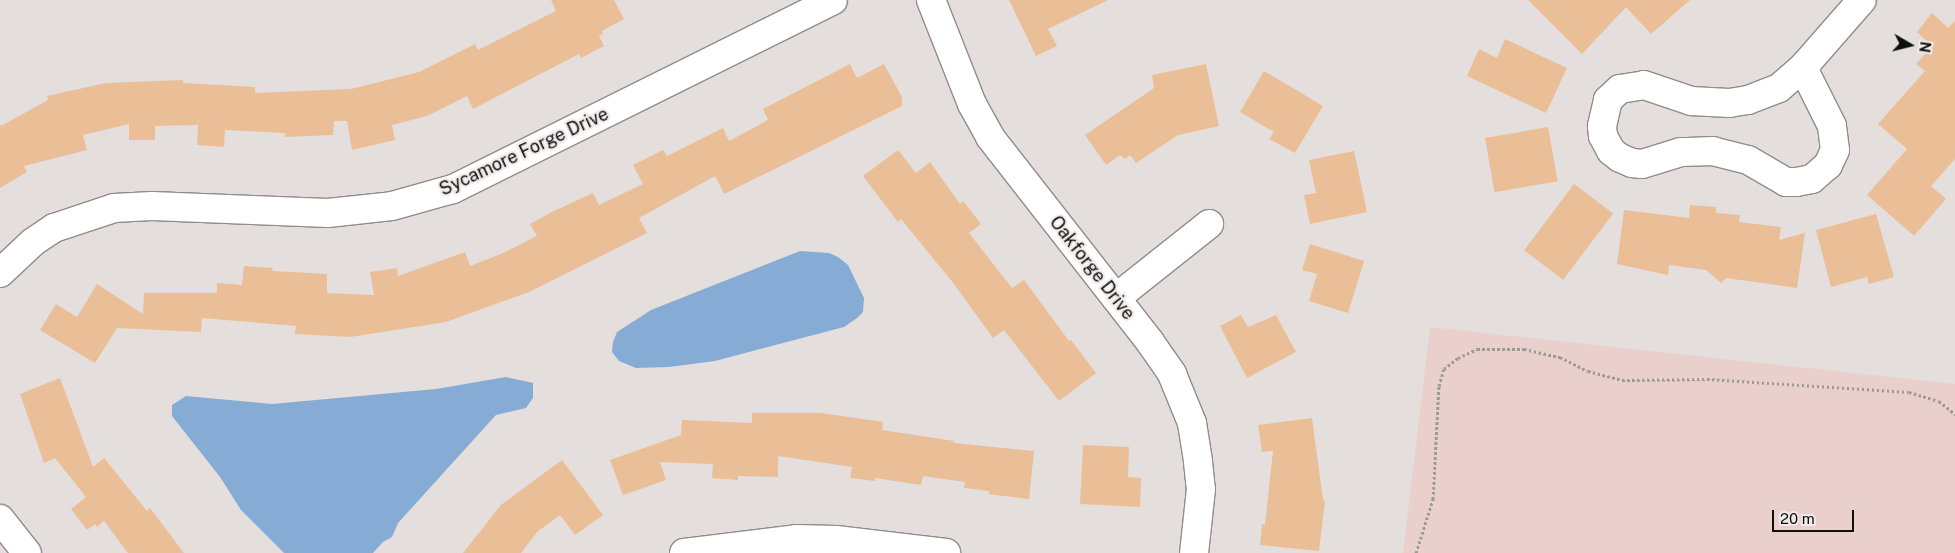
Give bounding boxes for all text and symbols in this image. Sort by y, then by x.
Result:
north arrow [1885,20,1935,70]
text: N [1916,41,1934,54]
street label: Sycamore Forge Drive [436,103,612,201]
street label: Oakforge Drive [1045,212,1139,324]
scale bar [1775,500,1858,532]
text: 20 m [1780,510,1815,527]

